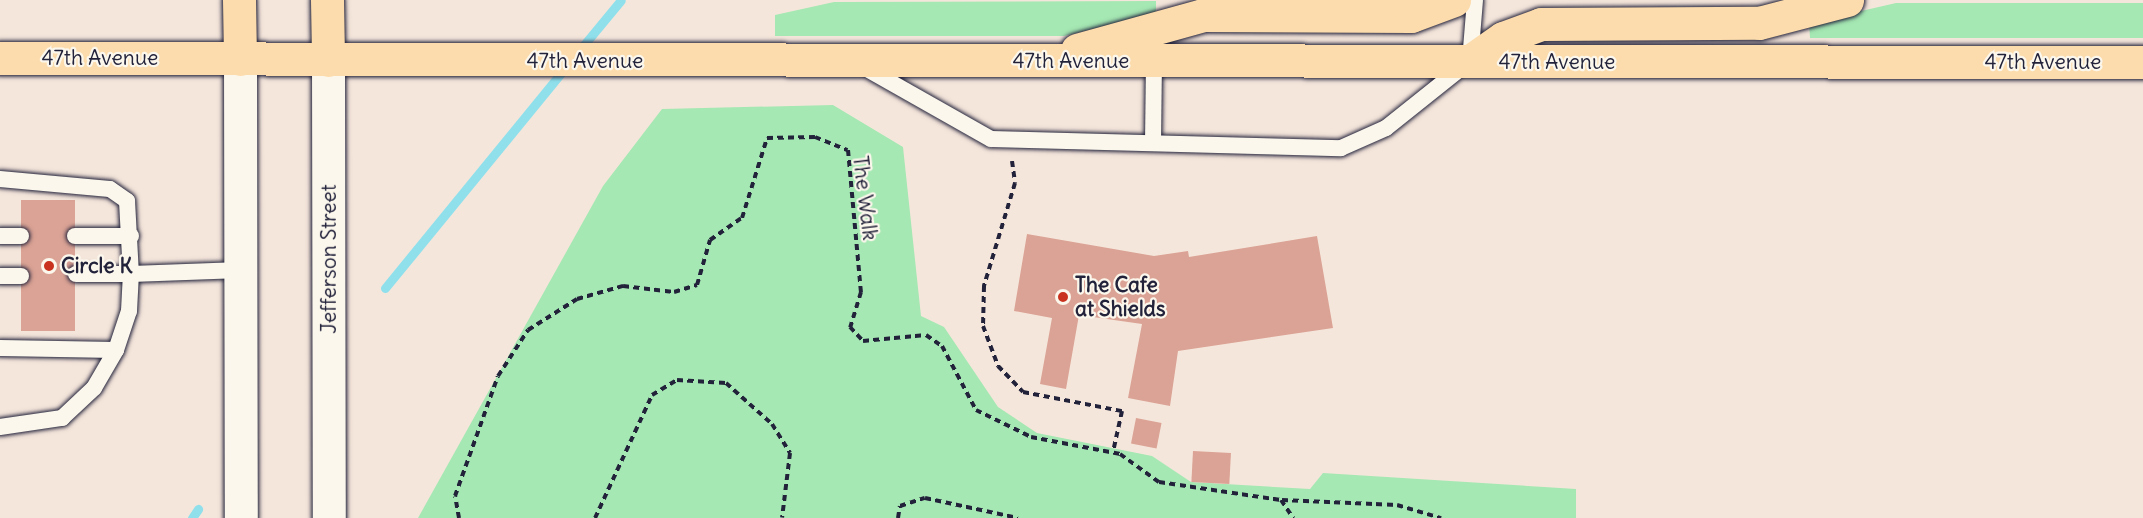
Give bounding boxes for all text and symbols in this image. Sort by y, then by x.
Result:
street label: 47th Avenue [42,45,158,71]
street label: 47th Avenue [527,48,643,74]
street label: 47th Avenue [1013,48,1129,74]
street label: 47th Avenue [1499,49,1615,75]
street label: 47th Avenue [1985,49,2101,75]
street label: The Walk [847,154,883,242]
street label: Jefferson Street [316,184,342,334]
place label: Circle K [61,253,133,279]
marker: Circle K [42,259,56,273]
place label: The Cafe at Shields [1075,272,1165,322]
marker: The Cafe at Shields [1056,290,1070,304]

